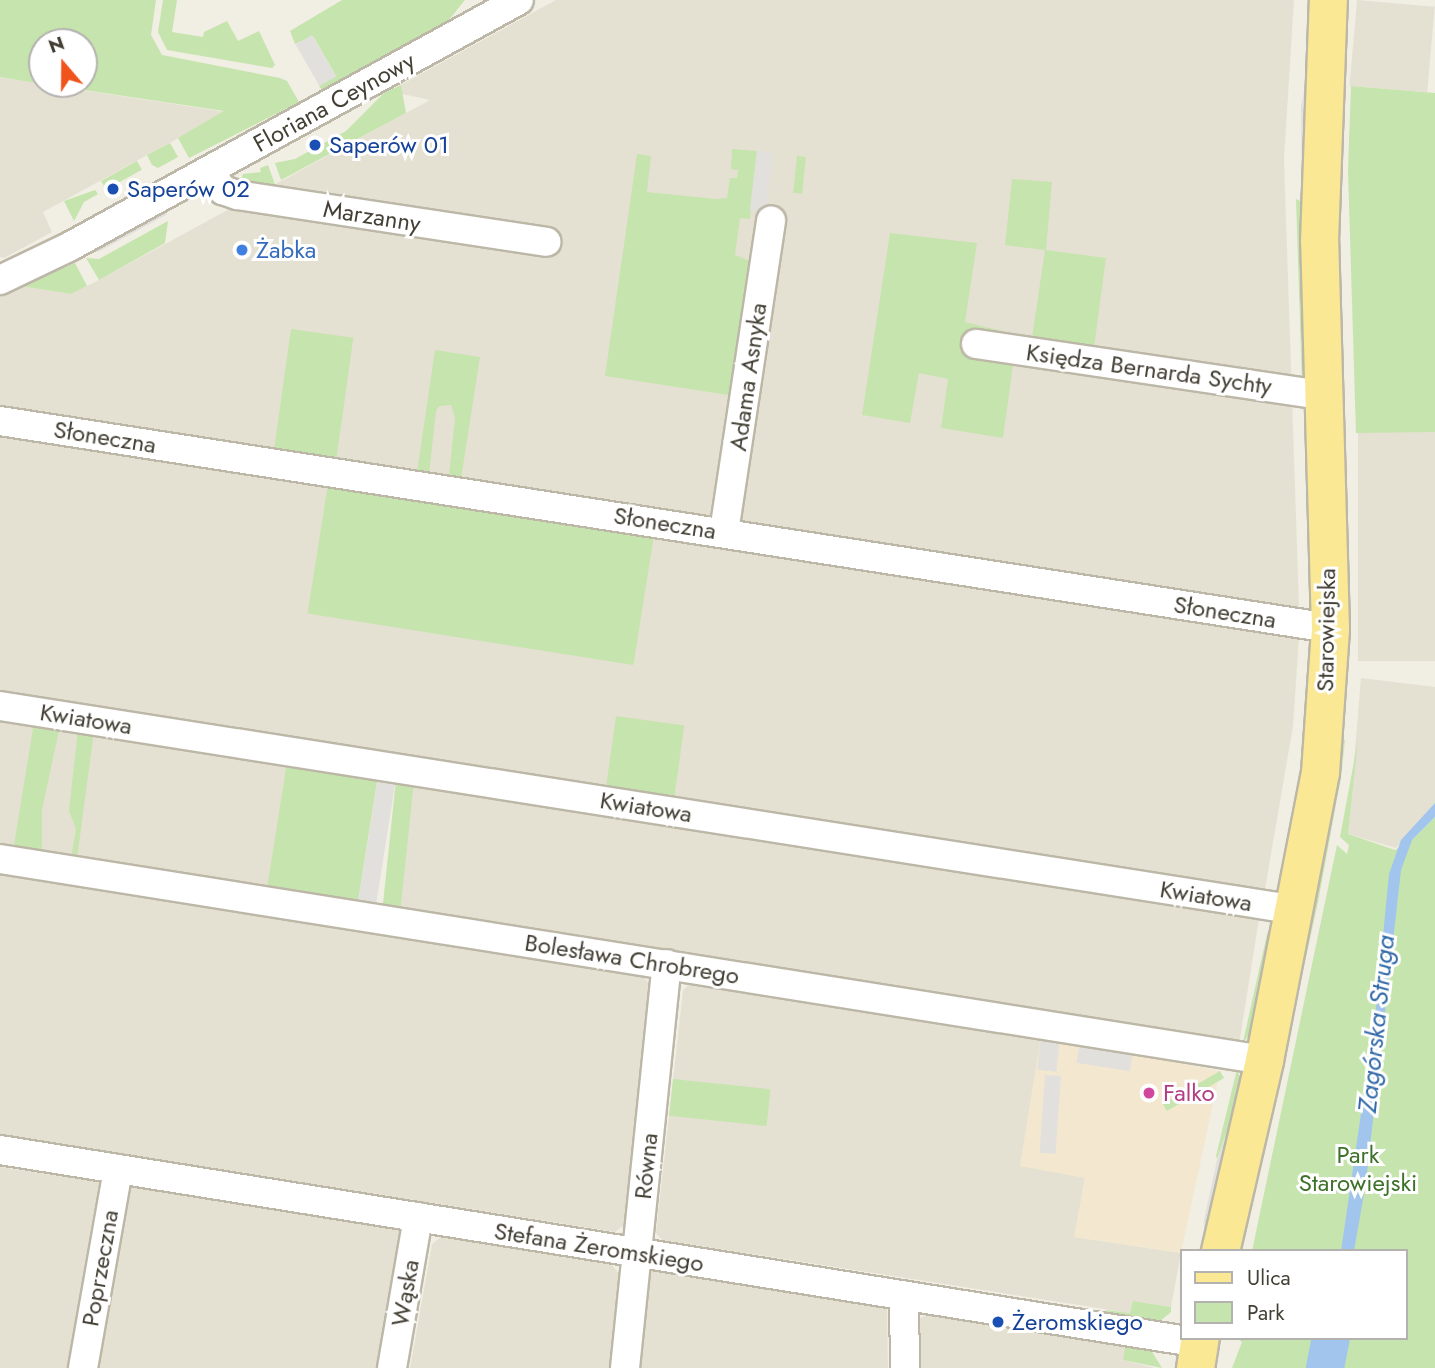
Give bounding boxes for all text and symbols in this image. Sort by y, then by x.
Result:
north arrow [28,28,98,98]
text: N [45,29,68,60]
street label: Floriana Ceynowy [248,46,420,158]
place label: Saperów 01 [329,131,449,159]
marker: Saperów 01 [307,137,323,153]
place label: Saperów 02 [127,175,250,203]
marker: Saperów 02 [105,181,121,197]
street label: Marzanny [321,194,423,238]
place label: Żabka [256,236,316,264]
marker: Żabka [234,242,250,258]
street label: Adama Asnyka [723,301,773,453]
street label: Księdza Bernarda Sychty [1024,337,1274,401]
street label: Słoneczna [52,415,158,459]
street label: Słoneczna [612,501,718,545]
street label: Starowiejska [1311,568,1341,692]
street label: Słoneczna [1172,590,1278,634]
street label: Kwiatowa [38,698,134,740]
street label: Kwiatowa [598,786,694,828]
street label: Kwiatowa [1158,875,1254,917]
street label: Bolesława Chrobrego [523,928,741,990]
water label: Zagórska Struga [1352,933,1402,1115]
place label: Falko [1163,1079,1215,1107]
marker: Falko [1141,1085,1157,1101]
street label: Równa [628,1131,664,1201]
park label: Park Starowiejski [1299,1141,1417,1197]
street label: Poprzeczna [76,1207,124,1329]
street label: Stefana Żeromskiego [492,1216,706,1278]
legend [1180,1249,1407,1340]
street label: Wąska [385,1257,425,1329]
text: Ulica [1247,1263,1291,1293]
text: Park [1247,1298,1284,1328]
place label: Żeromskiego [1012,1308,1143,1336]
marker: Żeromskiego [990,1314,1006,1330]

